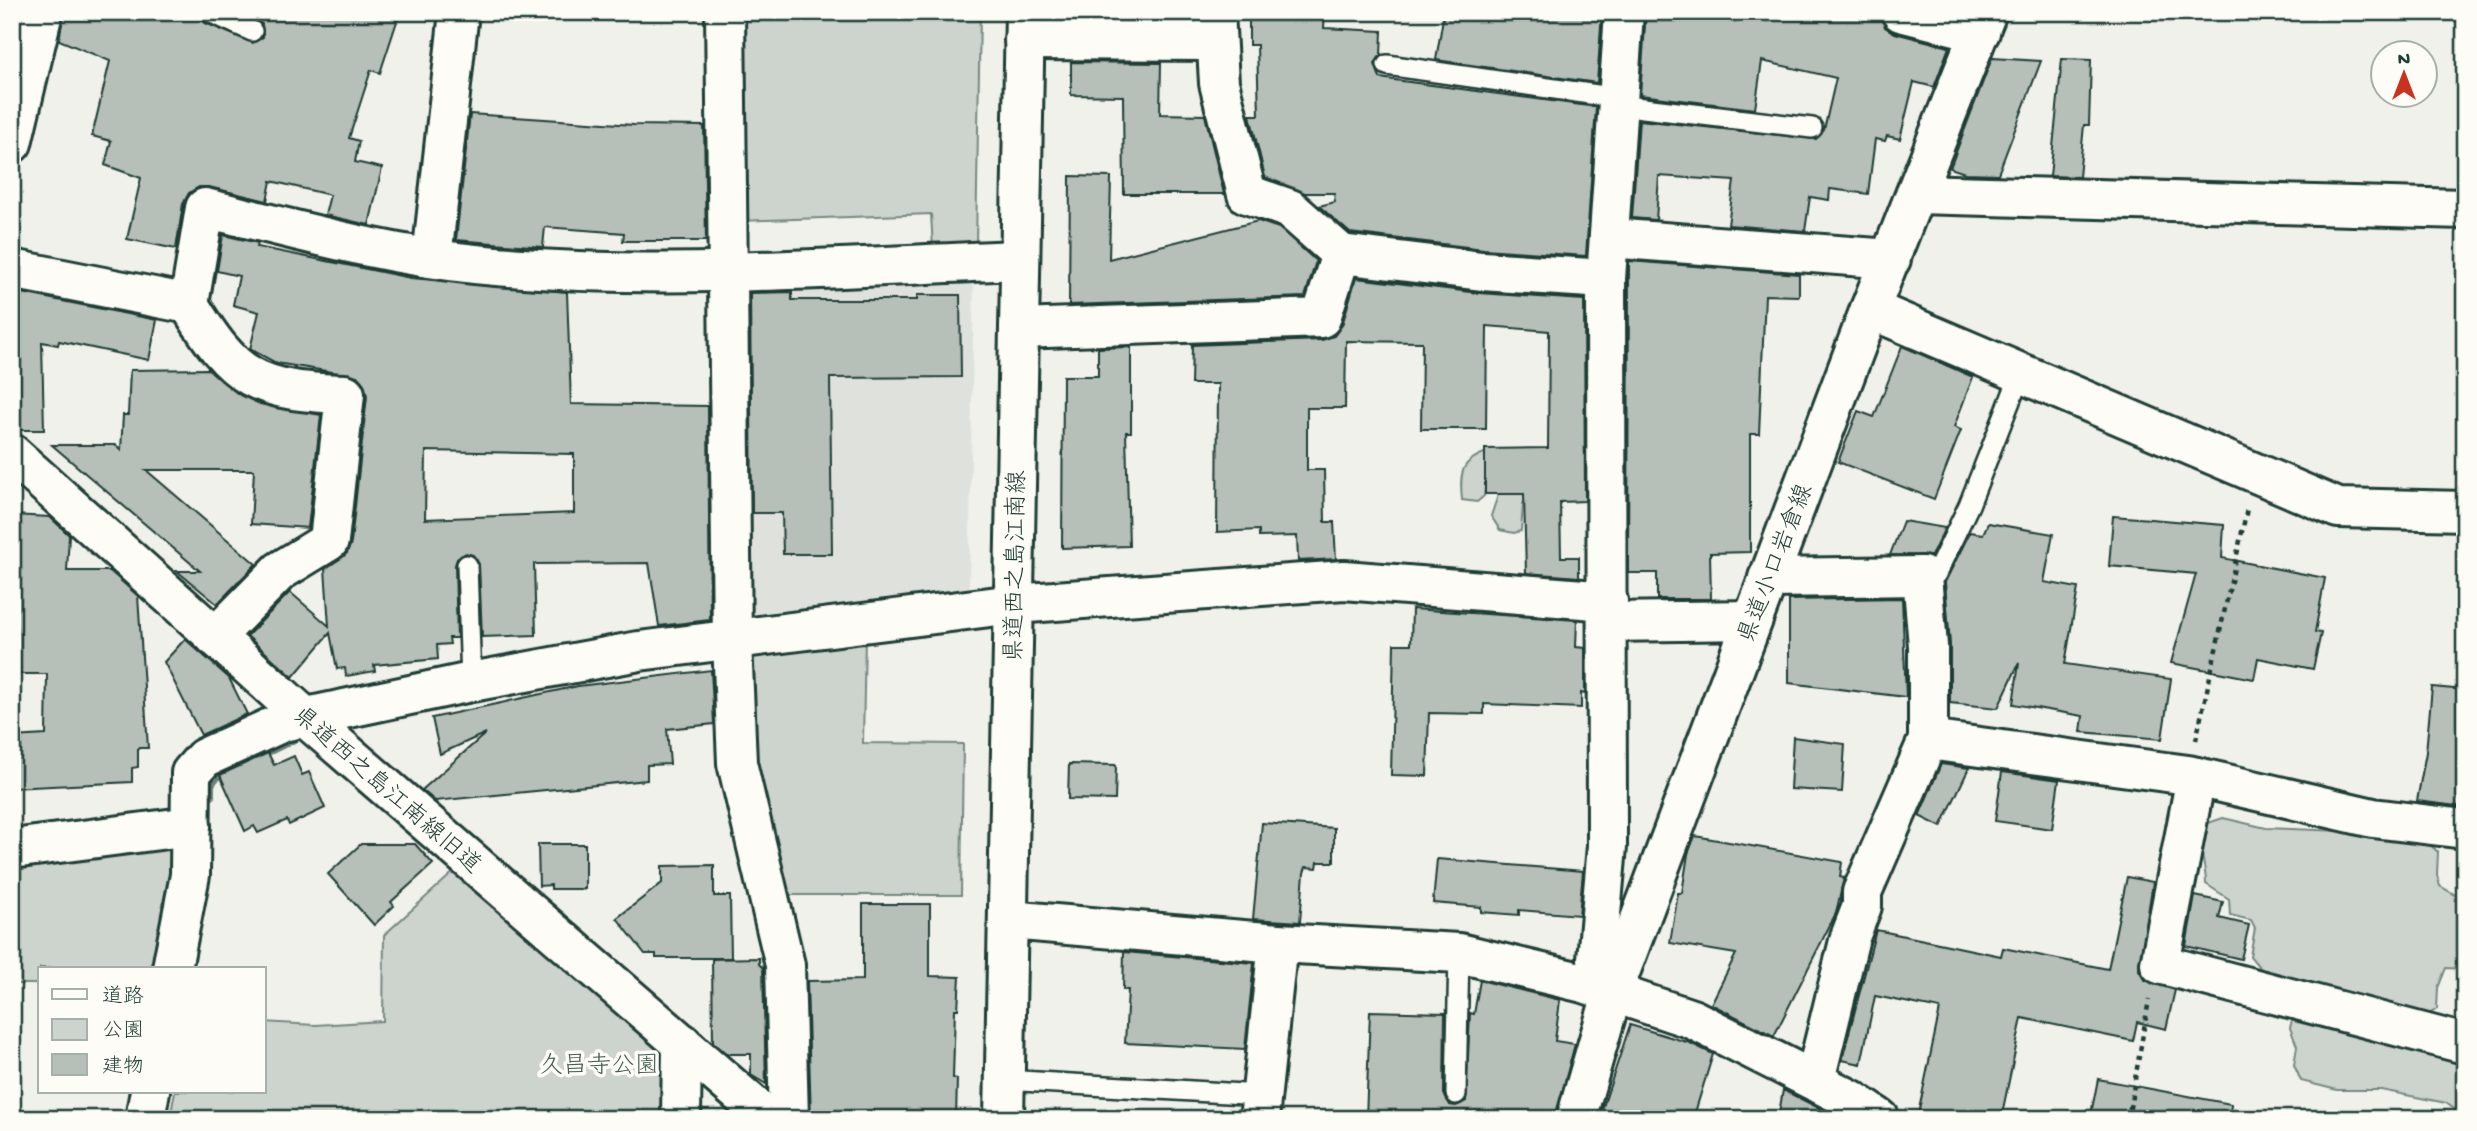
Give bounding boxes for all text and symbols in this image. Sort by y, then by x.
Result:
north arrow [2368,38,2438,108]
text: N [2398,49,2410,72]
street label: 県道西之島江南線 [1000,470,1034,662]
street label: 県道小口岩倉線 [1733,480,1821,648]
street label: 県道西之島江南線旧道 [286,701,486,881]
legend [38,967,266,1092]
text: 道路 [102,985,144,1011]
text: 公園 [102,1020,144,1045]
park label: 久昌寺公園 [539,1052,659,1082]
text: 建物 [102,1055,144,1081]

